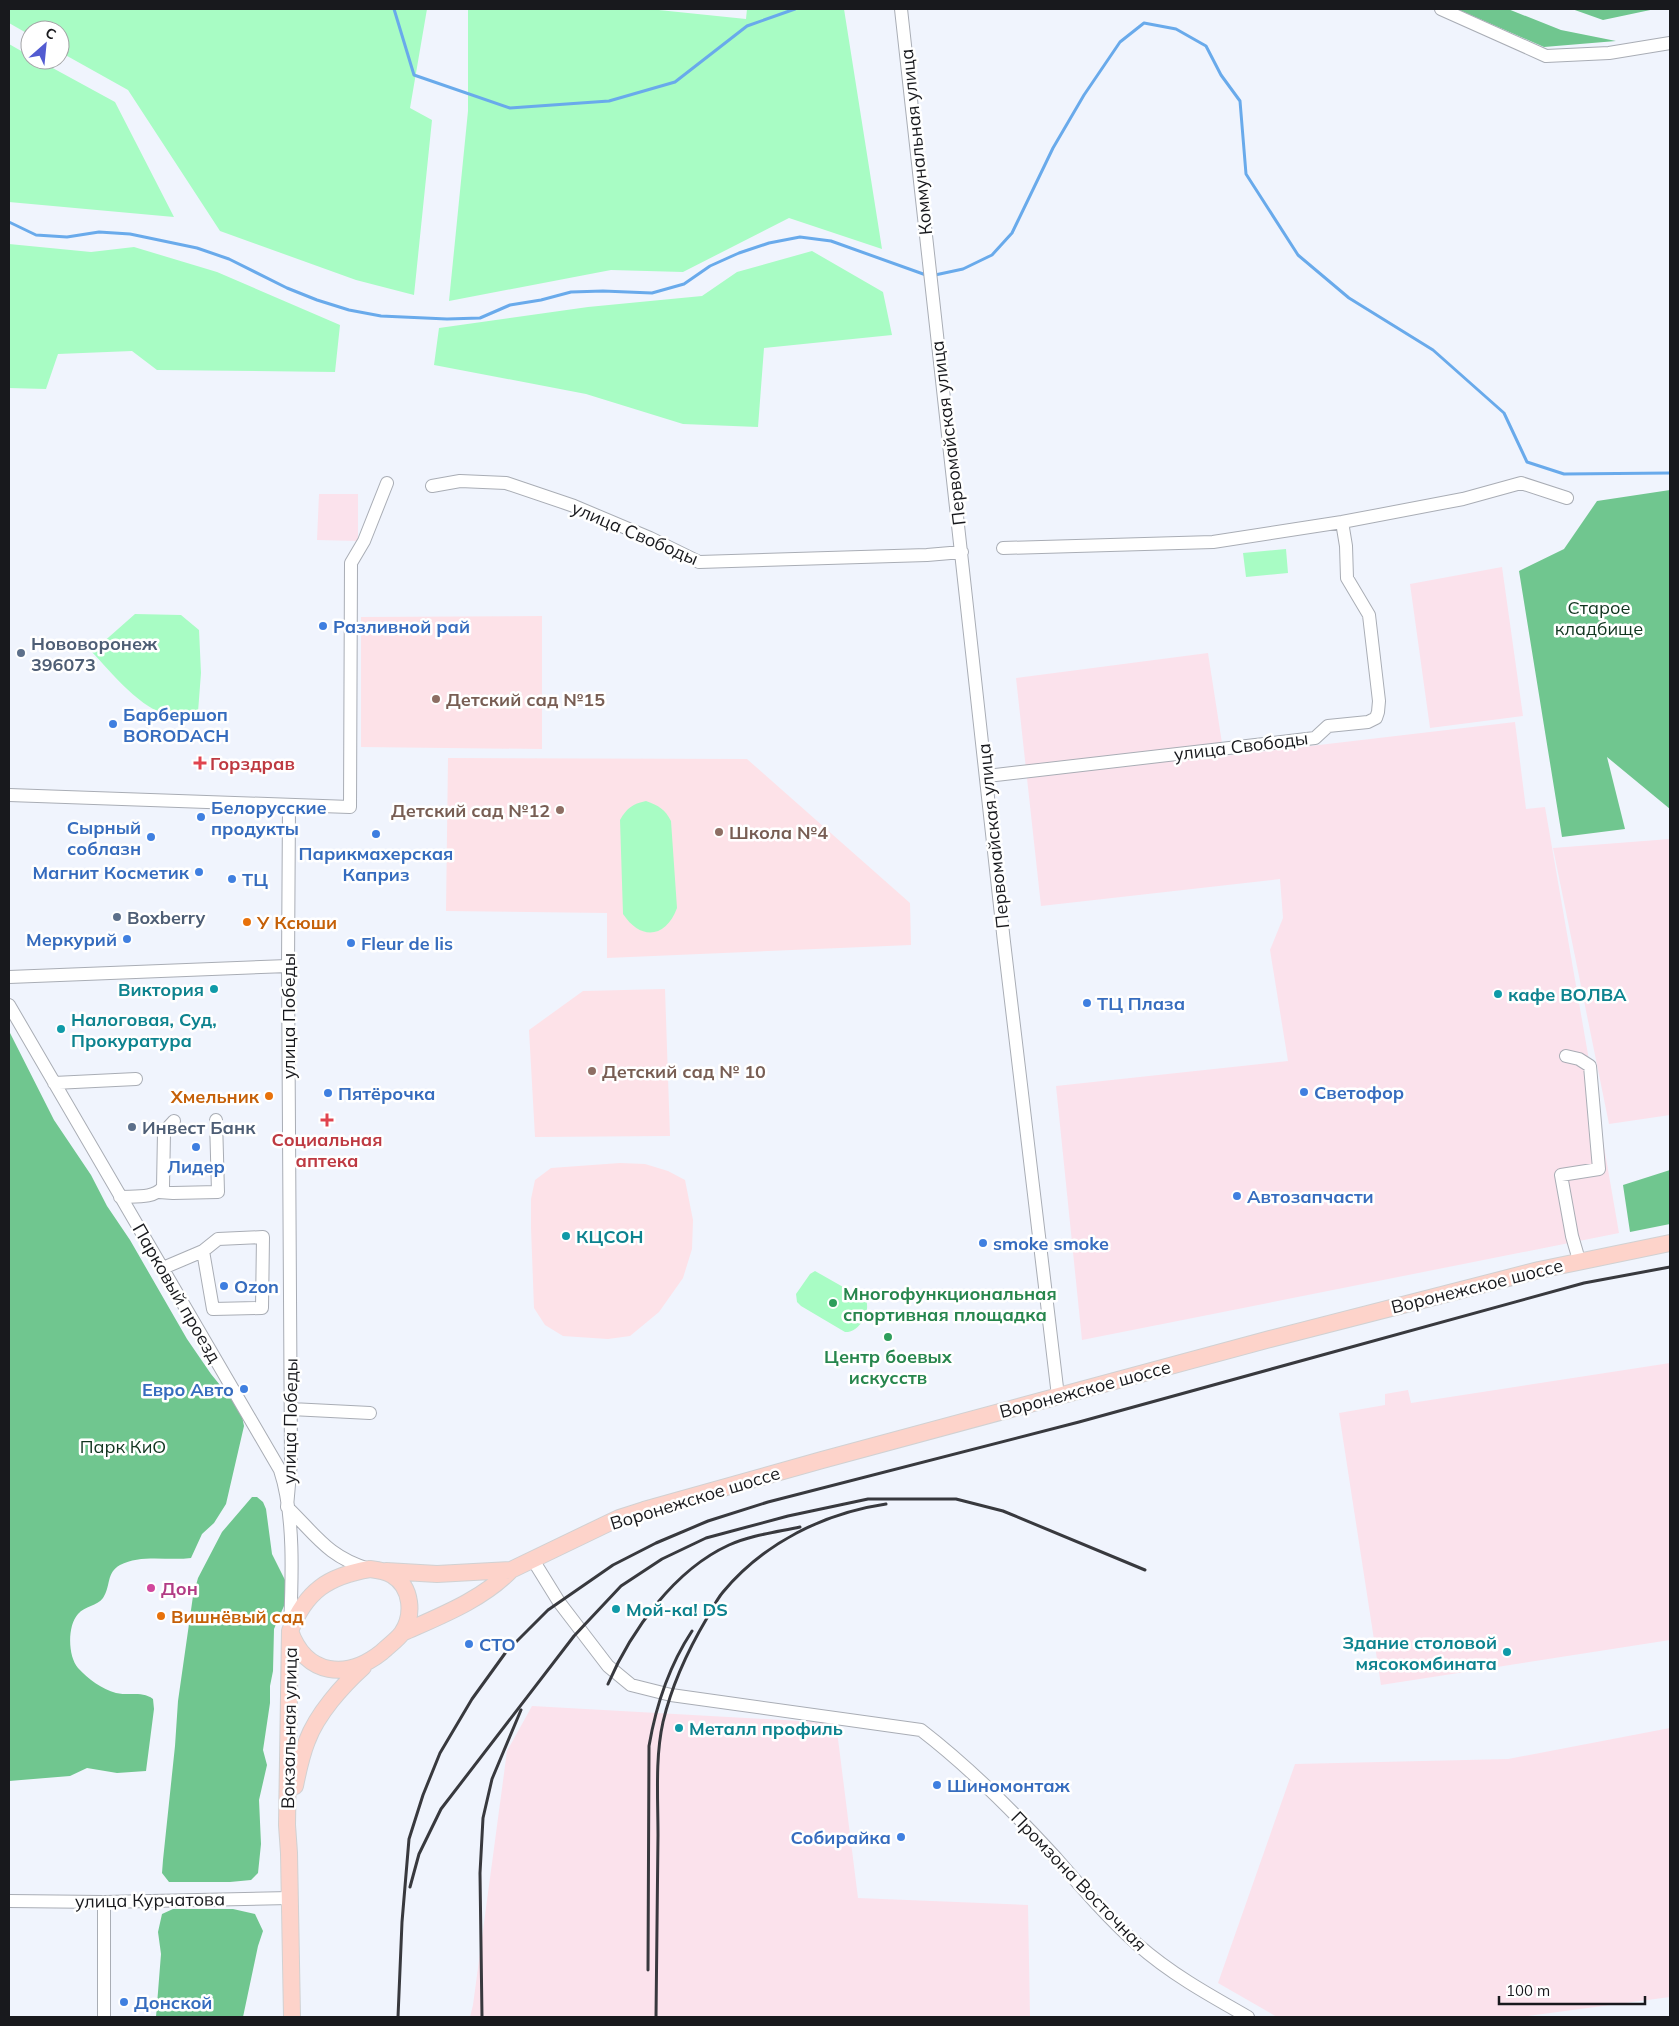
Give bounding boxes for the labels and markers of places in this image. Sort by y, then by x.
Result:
place label: Разливной рай [333,615,470,638]
marker: Разливной рай [317,620,329,632]
place label: Нововоронеж 396073 [31,632,158,676]
marker: Нововоронеж 396073 [15,647,27,659]
place label: Детский сад №15 [446,688,605,711]
marker: Детский сад №15 [430,693,442,705]
place label: Барбершоп BORODACH [123,703,229,747]
marker: Барбершоп BORODACH [107,718,119,730]
place label: Горздрав [210,752,295,775]
marker: Горздрав [194,757,206,769]
place label: Белорусские продукты [211,796,327,840]
place label: Детский сад №12 [391,799,550,822]
marker: Детский сад №12 [554,804,566,816]
marker: Белорусские продукты [195,811,207,823]
place label: Сырный соблазн [67,816,141,860]
place label: Школа №4 [729,821,828,844]
marker: Школа №4 [713,826,725,838]
marker: Парикмахерская Каприз [370,828,382,840]
marker: Сырный соблазн [145,831,157,843]
place label: Парикмахерская Каприз [299,842,453,886]
place label: Магнит Косметик [32,861,190,884]
marker: Магнит Косметик [193,866,205,878]
place label: ТЦ [242,868,268,891]
marker: ТЦ [226,873,238,885]
place label: Boxberry [127,906,205,929]
marker: Boxberry [111,911,123,923]
place label: У Ксюши [256,911,337,934]
marker: У Ксюши [241,916,253,928]
place label: Меркурий [26,928,117,951]
place label: Fleur de lis [361,932,453,955]
marker: Меркурий [121,933,133,945]
marker: Fleur de lis [345,937,357,949]
place label: Виктория [118,978,204,1001]
marker: Виктория [208,983,220,995]
place label: кафе ВОЛВА [1508,983,1627,1006]
marker: кафе ВОЛВА [1492,988,1504,1000]
place label: ТЦ Плаза [1097,992,1185,1015]
marker: ТЦ Плаза [1081,997,1093,1009]
place label: Налоговая, Суд, Прокуратура [71,1008,217,1052]
marker: Налоговая, Суд, Прокуратура [55,1023,67,1035]
place label: Детский сад № 10 [602,1060,766,1083]
marker: Детский сад № 10 [586,1065,598,1077]
place label: Светофор [1314,1081,1404,1104]
place label: Пятёрочка [338,1082,435,1105]
place label: Хмельник [170,1085,260,1108]
marker: Светофор [1298,1086,1310,1098]
marker: Пятёрочка [322,1087,334,1099]
marker: Хмельник [263,1090,275,1102]
marker: Социальная аптека [321,1114,333,1126]
place label: Инвест Банк [142,1116,256,1139]
marker: Инвест Банк [126,1121,138,1133]
place label: Социальная аптека [272,1128,382,1172]
marker: Лидер [190,1141,202,1153]
place label: Лидер [167,1155,225,1178]
place label: Автозапчасти [1247,1185,1374,1208]
marker: Автозапчасти [1231,1190,1243,1202]
place label: КЦСОН [576,1225,643,1248]
marker: КЦСОН [560,1230,572,1242]
place label: smoke smoke [993,1232,1109,1255]
marker: smoke smoke [977,1237,989,1249]
place label: Ozon [234,1275,279,1298]
marker: Ozon [218,1280,230,1292]
place label: Многофункциональная спортивная площадка [843,1282,1057,1326]
marker: Многофункциональная спортивная площадка [827,1297,839,1309]
marker: Центр боевых искусств [882,1331,894,1343]
place label: Центр боевых искусств [824,1345,953,1389]
place label: Евро Авто [142,1378,234,1401]
marker: Евро Авто [238,1383,250,1395]
place label: Дон [161,1577,198,1600]
marker: Дон [145,1582,157,1594]
place label: Мой-ка! DS [626,1598,728,1621]
marker: Мой-ка! DS [610,1603,622,1615]
place label: Вишнёвый сад [171,1605,304,1628]
marker: Вишнёвый сад [155,1610,167,1622]
place label: Здание столовой мясокомбината [1342,1631,1497,1675]
place label: СТО [479,1633,516,1656]
marker: СТО [463,1638,475,1650]
marker: Здание столовой мясокомбината [1501,1646,1513,1658]
place label: Металл профиль [689,1717,843,1740]
marker: Металл профиль [673,1722,685,1734]
place label: Шиномонтаж [947,1774,1071,1797]
marker: Шиномонтаж [931,1779,943,1791]
place label: Собирайка [790,1826,891,1849]
marker: Собирайка [895,1831,907,1843]
place label: Донской [134,1991,212,2014]
marker: Донской [118,1996,130,2008]

